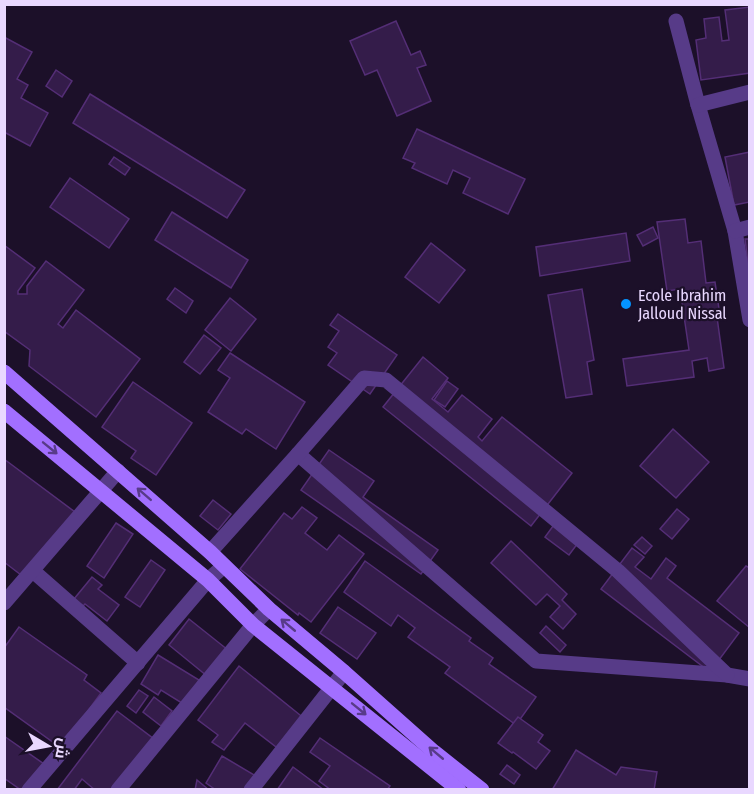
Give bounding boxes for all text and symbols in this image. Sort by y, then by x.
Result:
place label: Ecole Ibrahim Jalloud Nissal [638,286,727,323]
marker: Ecole Ibrahim Jalloud Nissal [619,297,633,311]
one-way arrow [42,442,58,455]
one-way arrow [137,487,152,501]
one-way arrow [280,619,296,632]
one-way arrow [351,702,366,716]
north arrow [18,716,78,776]
text: ش [51,737,73,760]
one-way arrow [428,746,444,759]

